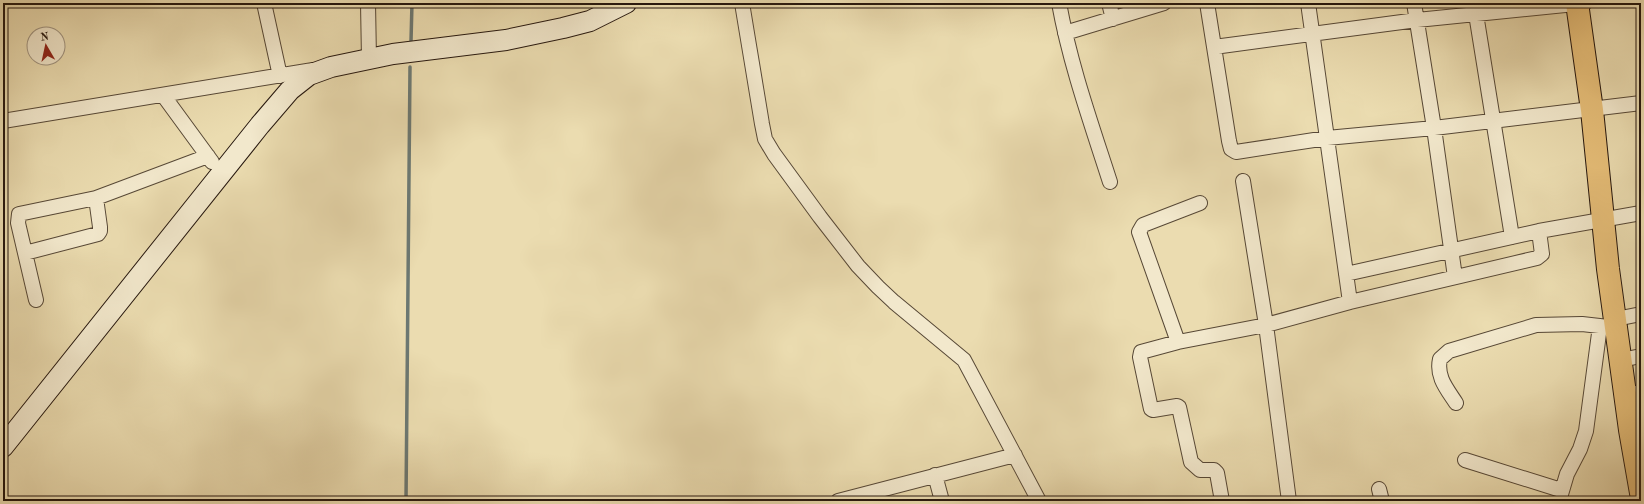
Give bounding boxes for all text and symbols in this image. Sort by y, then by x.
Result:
north arrow [26,26,66,66]
text: N [40,31,50,44]

